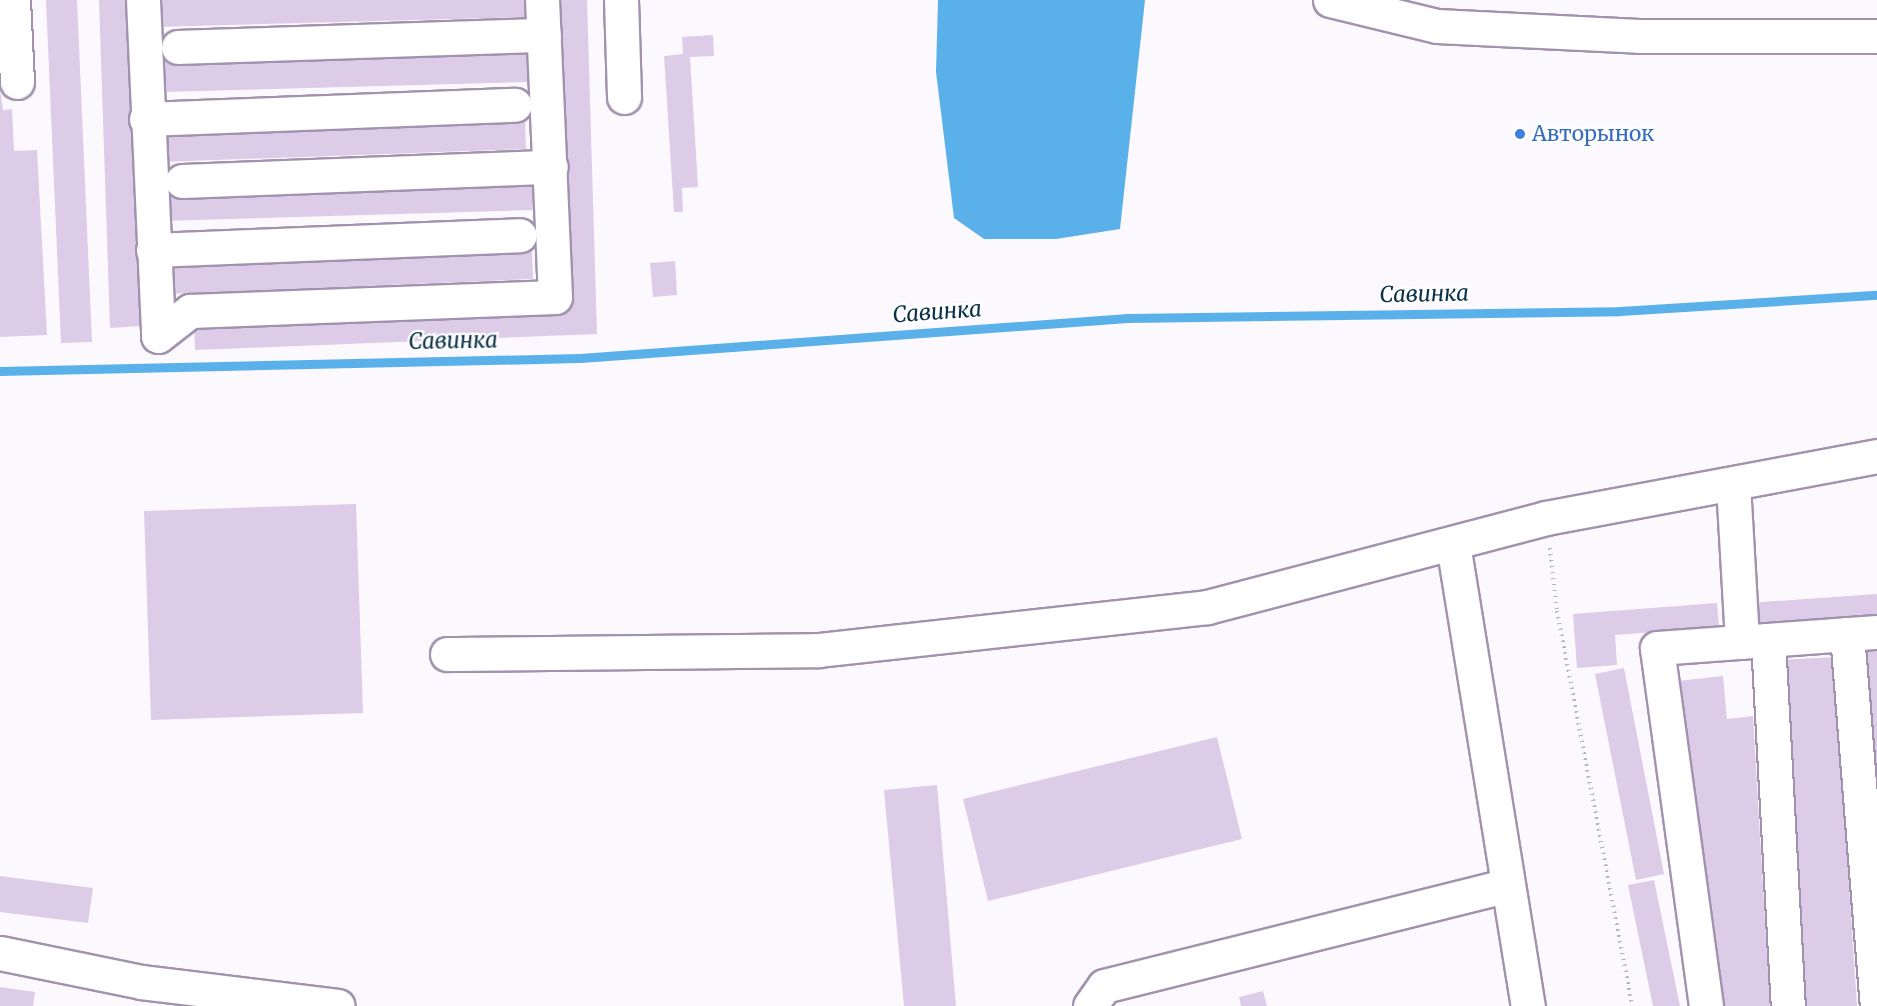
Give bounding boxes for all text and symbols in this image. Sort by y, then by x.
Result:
place label: Авторынок [1532,121,1654,147]
marker: Авторынок [1513,127,1527,141]
water label: Савинка [1379,280,1469,308]
water label: Савинка [892,296,982,328]
water label: Савинка [408,327,498,355]

